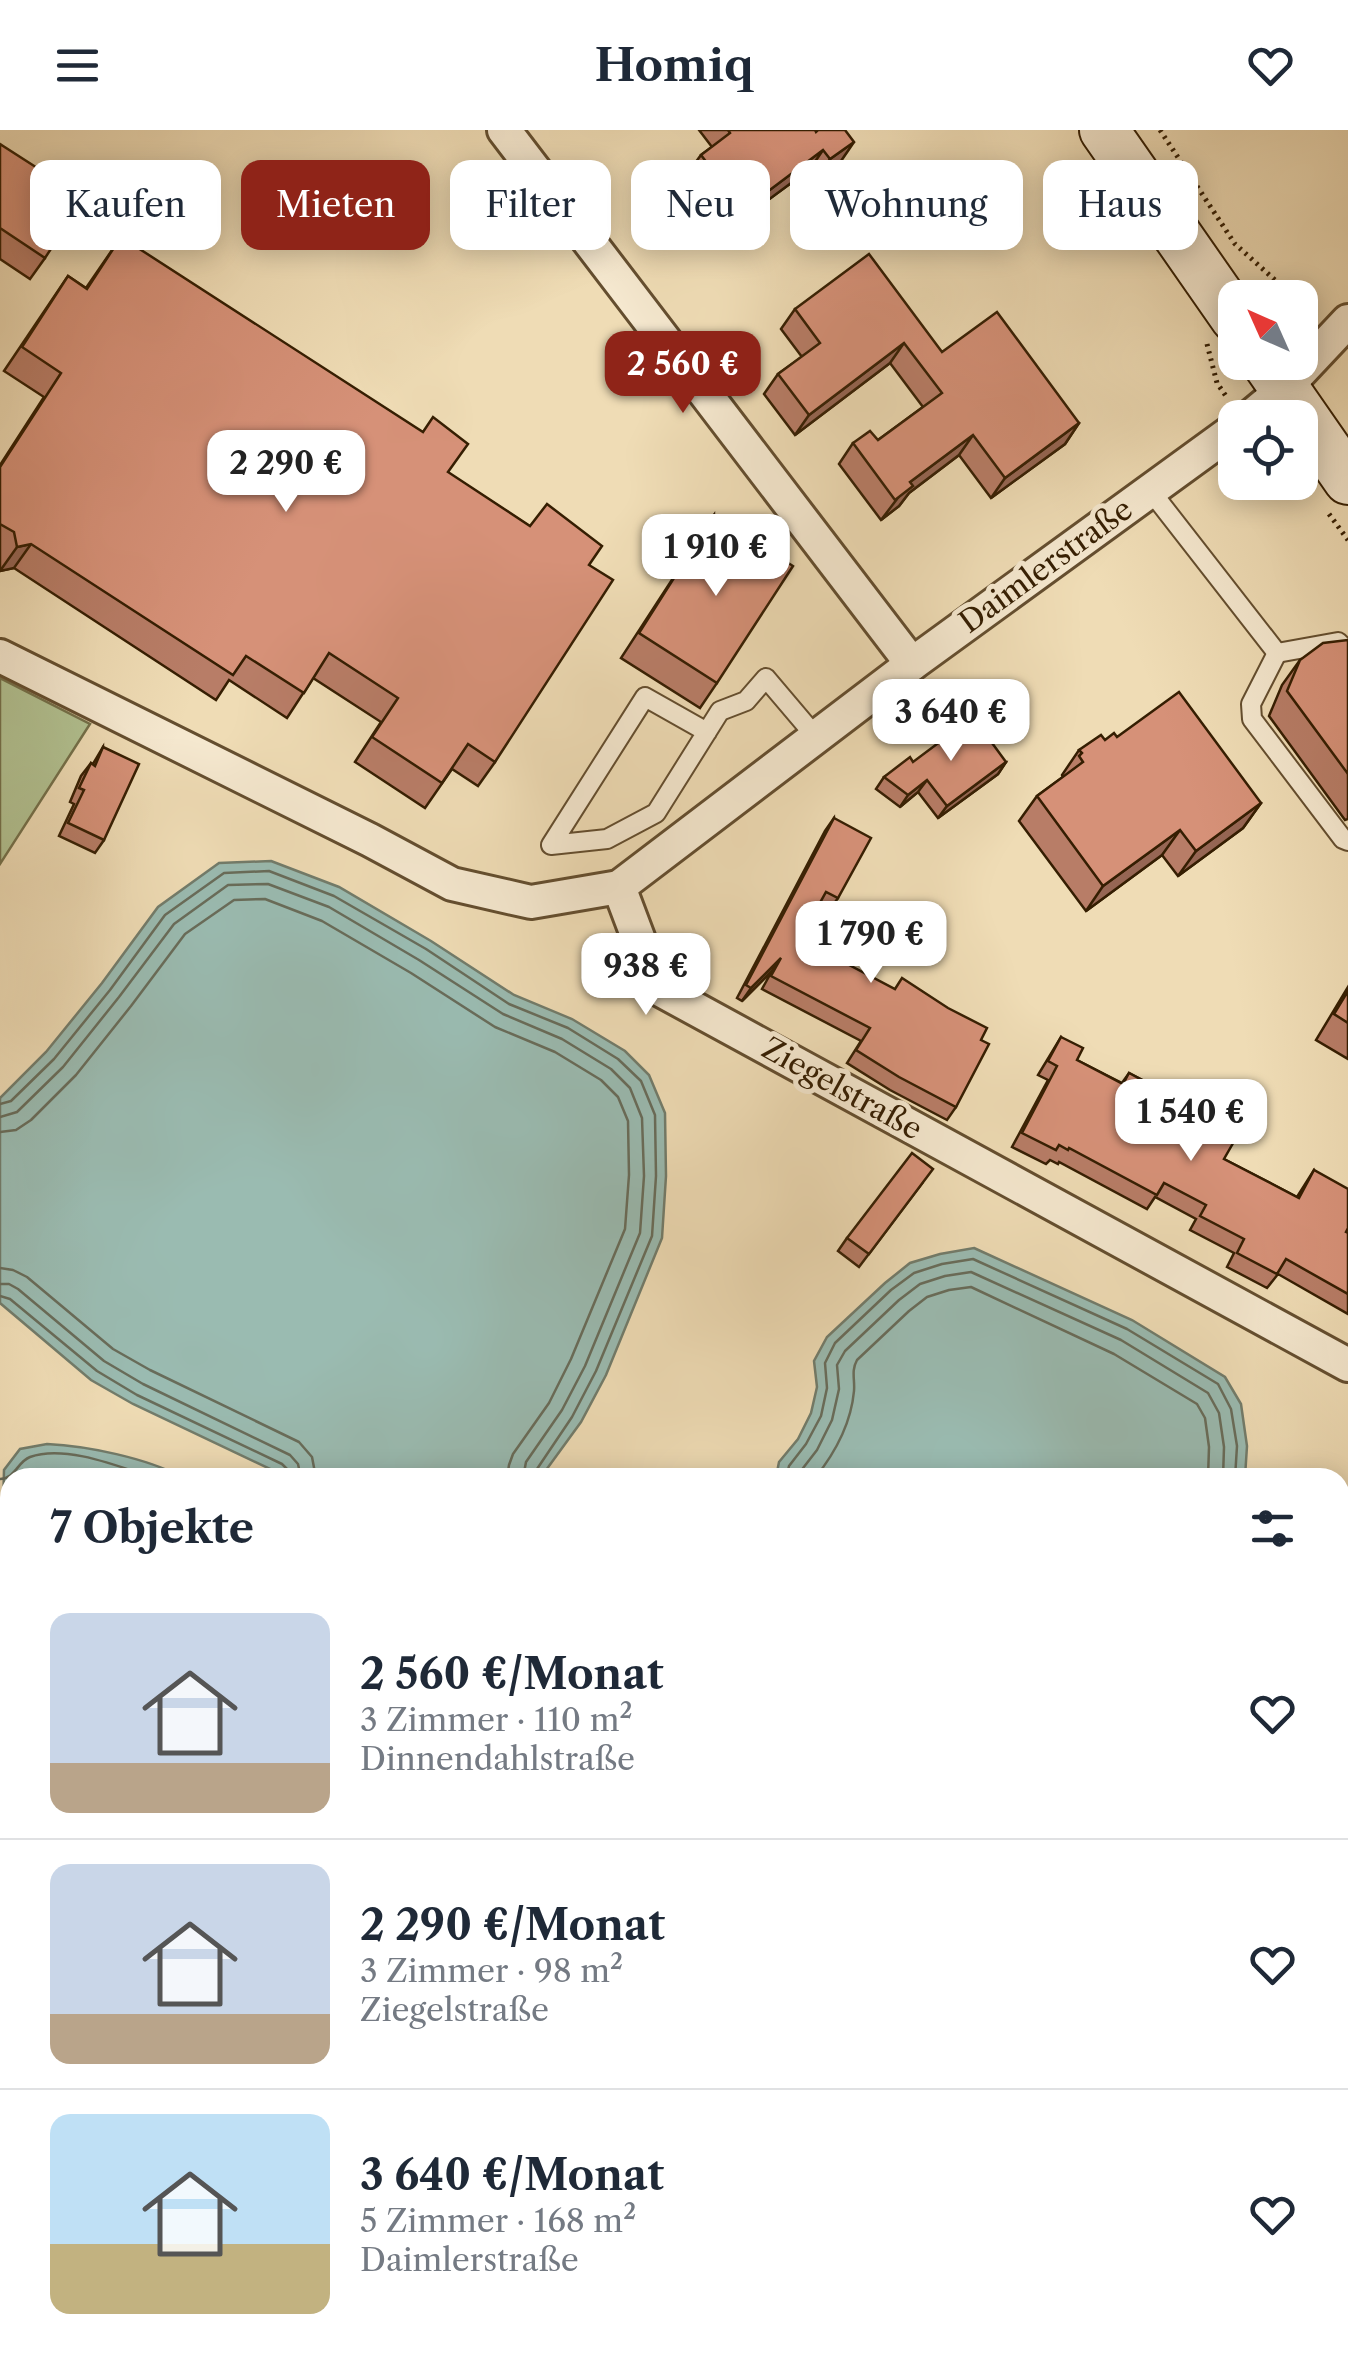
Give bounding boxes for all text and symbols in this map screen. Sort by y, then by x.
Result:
text: Homiq [594,37,754,93]
icon: menu [50,38,105,93]
icon: heart [1243,38,1298,93]
chip: Kaufen [30,160,221,250]
chip: Mieten [241,160,430,250]
chip: Filter [450,160,611,250]
chip: Neu [631,160,770,250]
chip: Wohnung [790,160,1023,250]
chip: Haus [1043,160,1198,250]
north arrow [1218,280,1318,380]
map controls [1218,280,1318,500]
pin: 2 560 € [591,331,775,416]
text: 2 560 € [627,344,739,383]
button: locate [1218,400,1318,500]
pin: 2 290 € [194,430,378,515]
text: 2 290 € [229,443,343,482]
street label: Daimlerstraße [952,490,1140,641]
pin: 1 910 € [624,514,808,599]
text: 1 910 € [664,527,768,566]
pin: 3 640 € [859,679,1043,764]
text: 3 640 € [895,692,1007,731]
pin: 1 790 € [779,901,963,986]
text: 1 790 € [818,914,924,953]
pin: 938 € [576,933,716,1018]
text: 938 € [603,946,689,985]
street label: Ziegelstraße [756,1029,929,1148]
pin: 1 540 € [1099,1079,1283,1164]
text: 1 540 € [1137,1092,1245,1131]
icon: filters [1245,1501,1300,1556]
text: 7 Objekte [50,1502,254,1554]
text: 2 560 €/Monat [360,1648,664,1700]
icon: home [130,1653,250,1773]
icon: heart [1245,1686,1300,1741]
text: 3 Zimmer · 110 m² [360,1700,633,1739]
text: Dinnendahlstraße [360,1739,635,1778]
text: 2 290 €/Monat [360,1899,665,1951]
icon: home [130,1904,250,2024]
icon: heart [1245,1937,1300,1992]
text: 3 Zimmer · 98 m² [360,1951,623,1990]
text: Ziegelstraße [360,1990,549,2029]
text: 3 640 €/Monat [360,2149,664,2201]
icon: home [130,2154,250,2274]
icon: heart [1245,2187,1300,2242]
text: 5 Zimmer · 168 m² [360,2201,636,2240]
text: Daimlerstraße [360,2240,579,2279]

